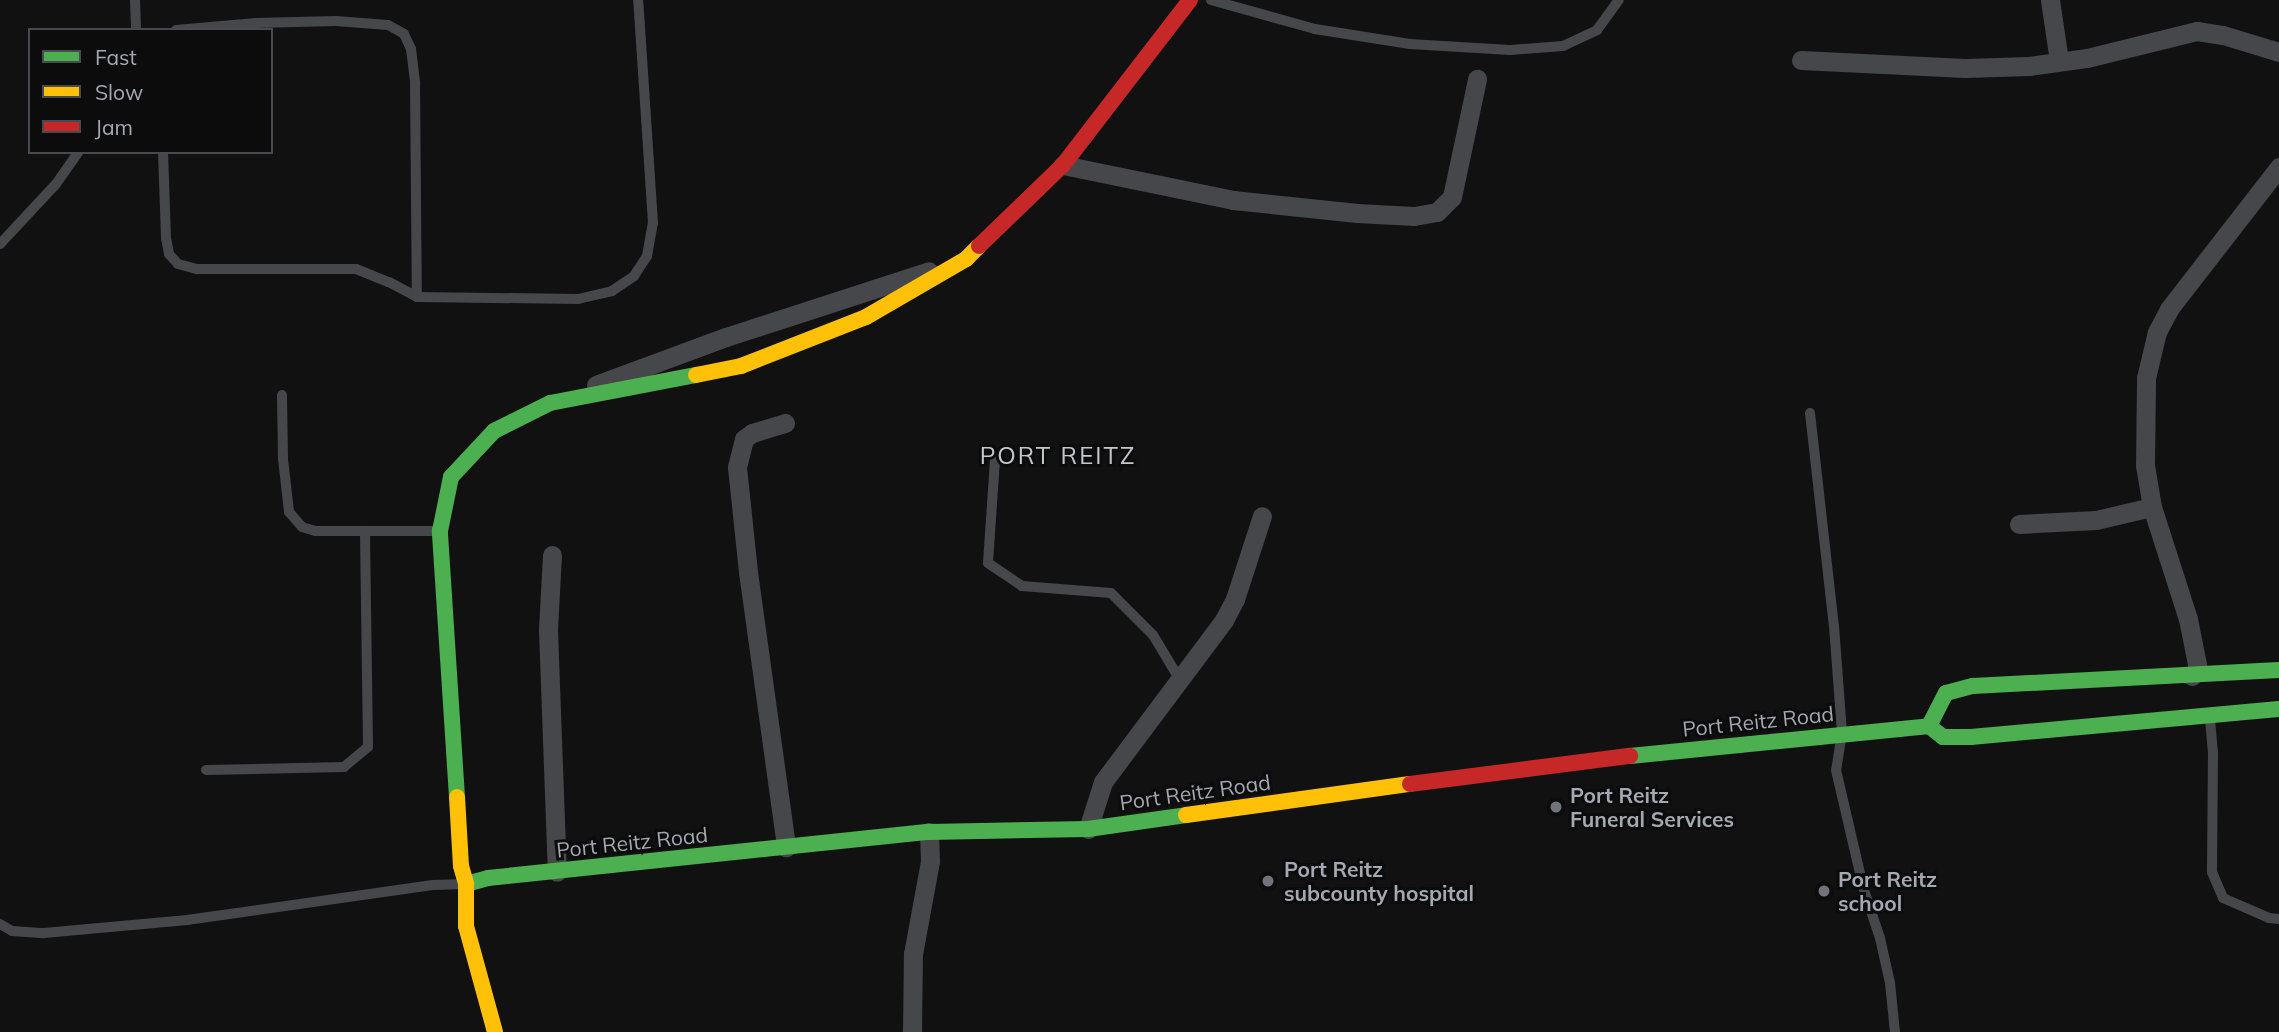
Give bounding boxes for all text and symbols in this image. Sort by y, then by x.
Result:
legend [28,28,273,154]
text: Fast [95,44,137,70]
text: Slow [95,79,143,105]
text: Jam [95,114,133,140]
district label: PORT REITZ [981,442,1135,470]
street label: Port Reitz Road [1681,701,1835,741]
street label: Port Reitz Road [1118,769,1272,815]
place label: Port Reitz Funeral Services [1570,782,1734,832]
marker: Port Reitz Funeral Services [1548,799,1564,815]
street label: Port Reitz Road [555,822,709,862]
place label: Port Reitz subcounty hospital [1284,856,1474,906]
place label: Port Reitz school [1838,866,1937,916]
marker: Port Reitz subcounty hospital [1258,871,1278,891]
marker: Port Reitz school [1816,883,1832,899]

